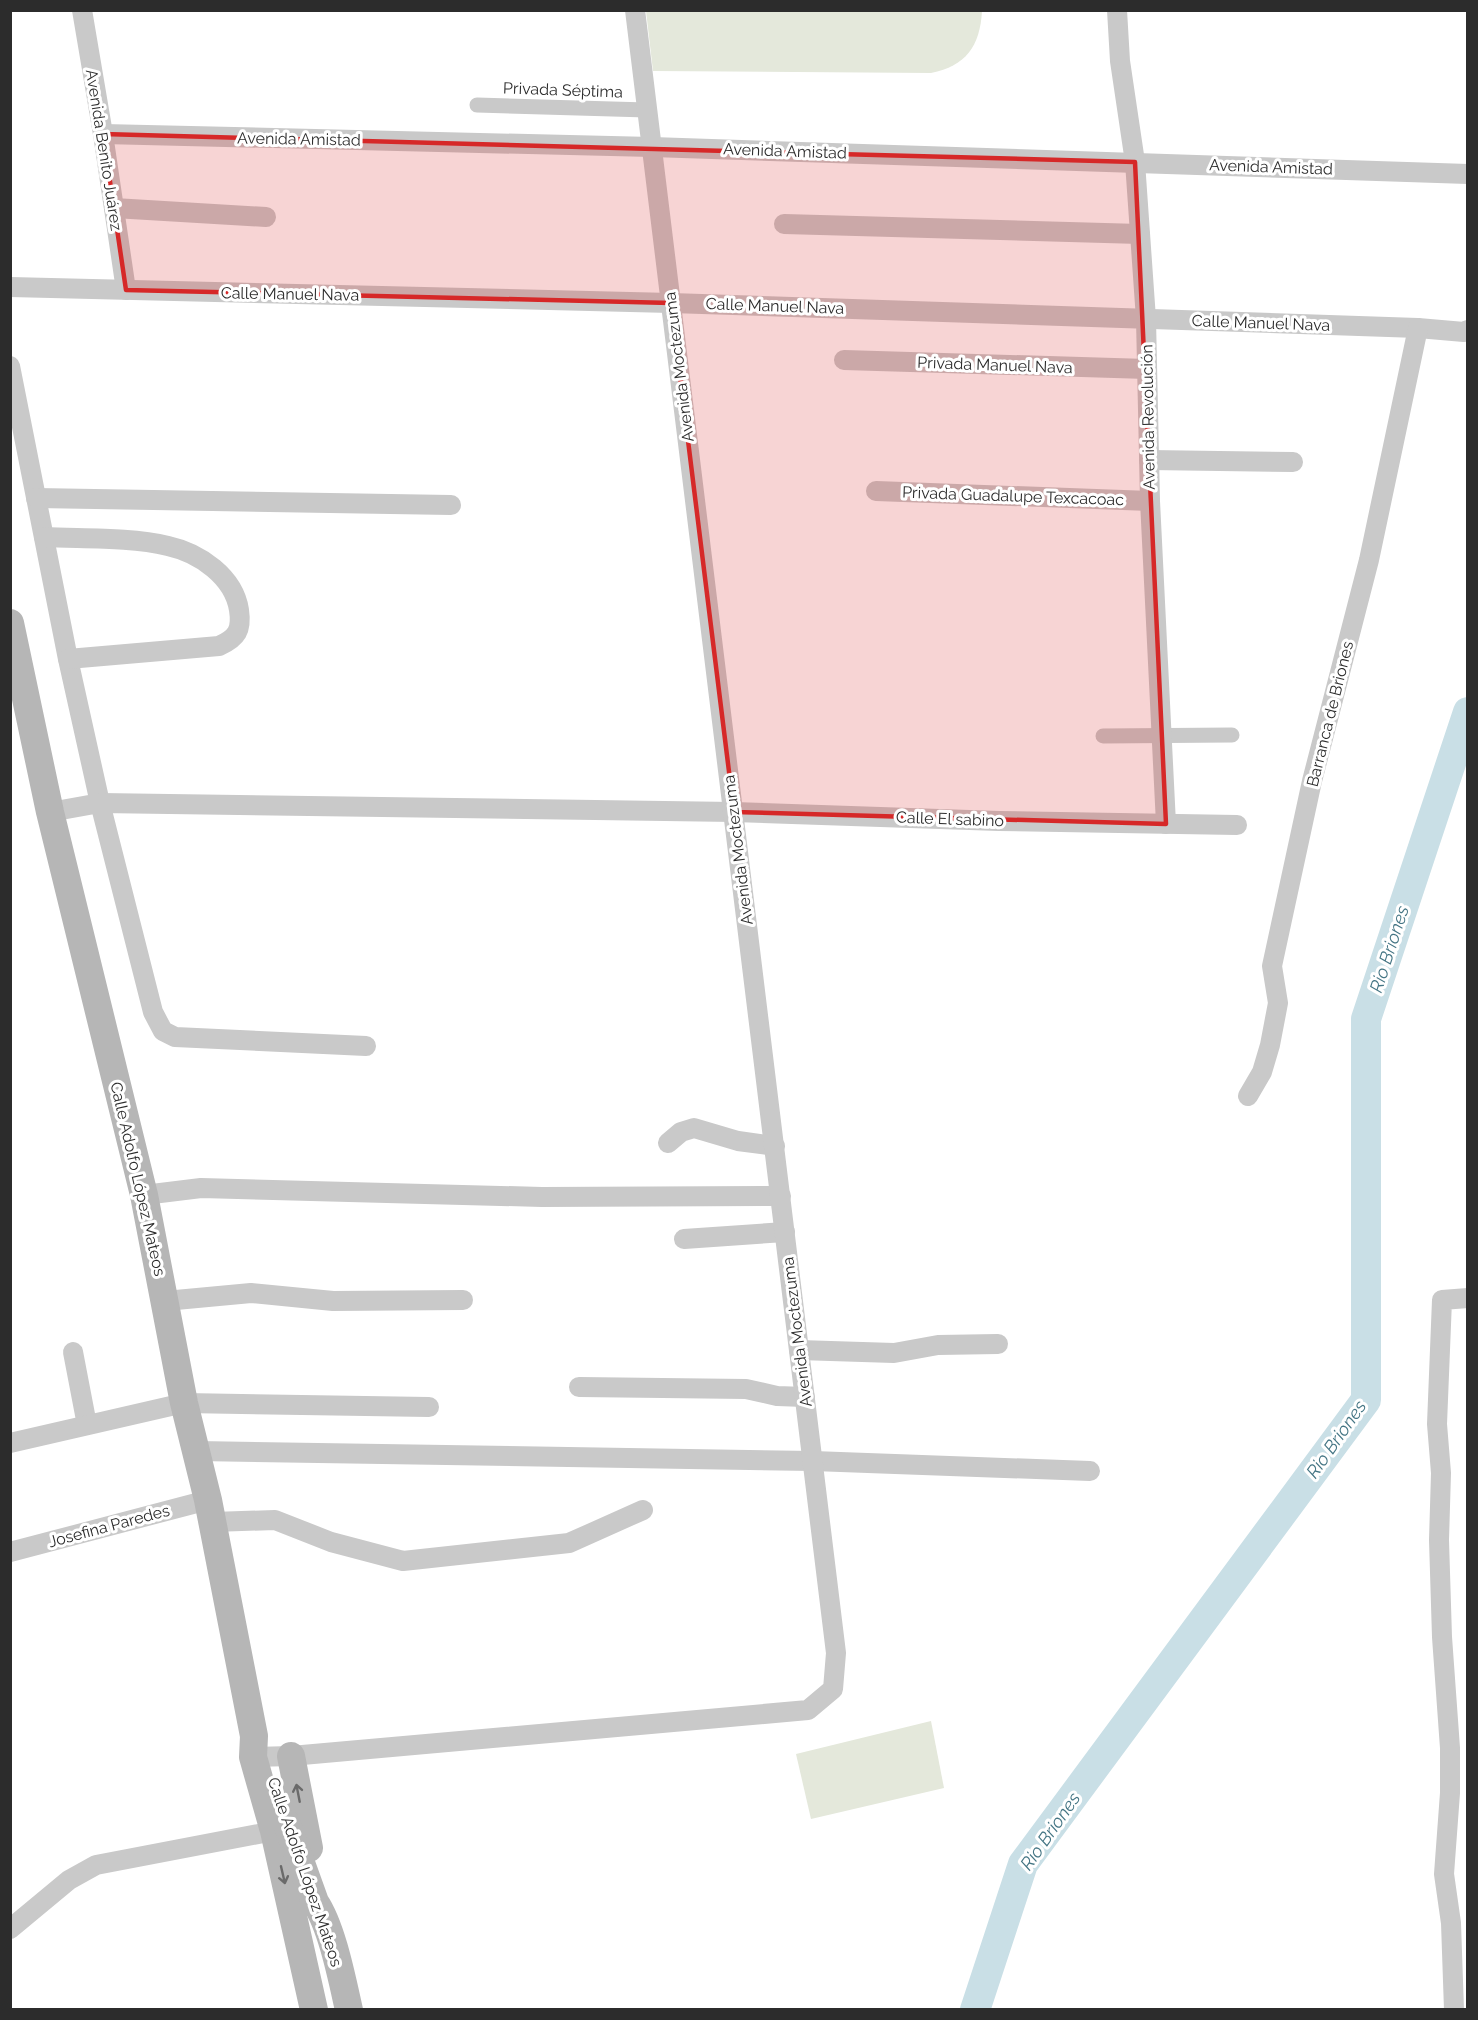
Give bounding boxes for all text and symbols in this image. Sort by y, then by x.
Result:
street label: Avenida Benito Juárez [82,68,126,232]
street label: Privada Séptima [503,78,623,102]
street label: Avenida Amistad [237,128,361,150]
street label: Avenida Amistad [723,139,847,163]
street label: Avenida Amistad [1209,155,1333,179]
street label: Calle Manuel Nava [221,283,359,305]
street label: Avenida Moctezuma [660,291,698,443]
street label: Calle Manuel Nava [705,294,845,318]
street label: Calle Manuel Nava [1191,311,1331,335]
street label: Avenida Revolución [1137,344,1159,490]
street label: Privada Manuel Nava [917,353,1073,377]
street label: Privada Guadalupe Texcacoac [902,483,1124,509]
street label: Barranca de Briones [1303,639,1357,789]
street label: Avenida Moctezuma [719,774,757,926]
street label: Calle El sabino [896,808,1004,830]
water label: Rio Briones [1365,903,1413,995]
street label: Calle Adolfo López Mateos [106,1080,170,1278]
street label: Avenida Moctezuma [778,1256,816,1408]
water label: Rio Briones [1302,1396,1371,1482]
street label: Josefina Paredes [46,1501,172,1551]
street label: Calle Adolfo López Mateos [264,1775,346,1969]
one-way arrow [292,1784,303,1803]
water label: Rio Briones [1016,1788,1085,1874]
one-way arrow [278,1865,289,1884]

